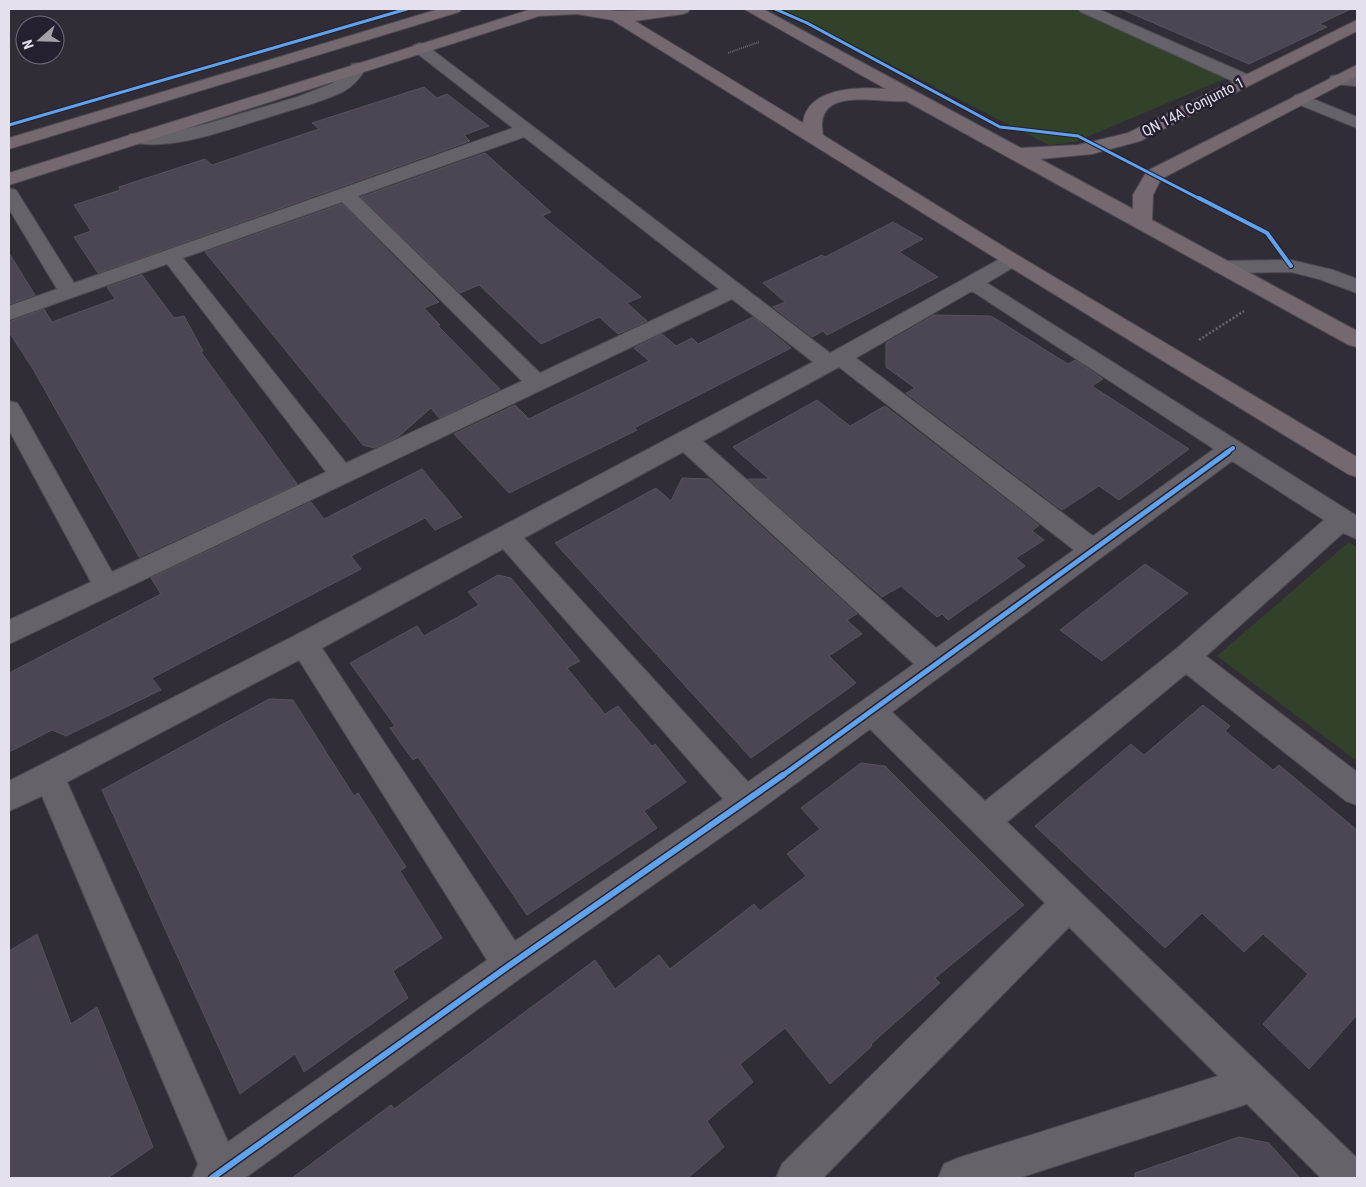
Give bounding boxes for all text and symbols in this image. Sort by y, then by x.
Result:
north arrow [15,15,65,65]
text: N [19,38,37,51]
street label: QN 14A Conjunto 1 [1139,73,1247,141]

